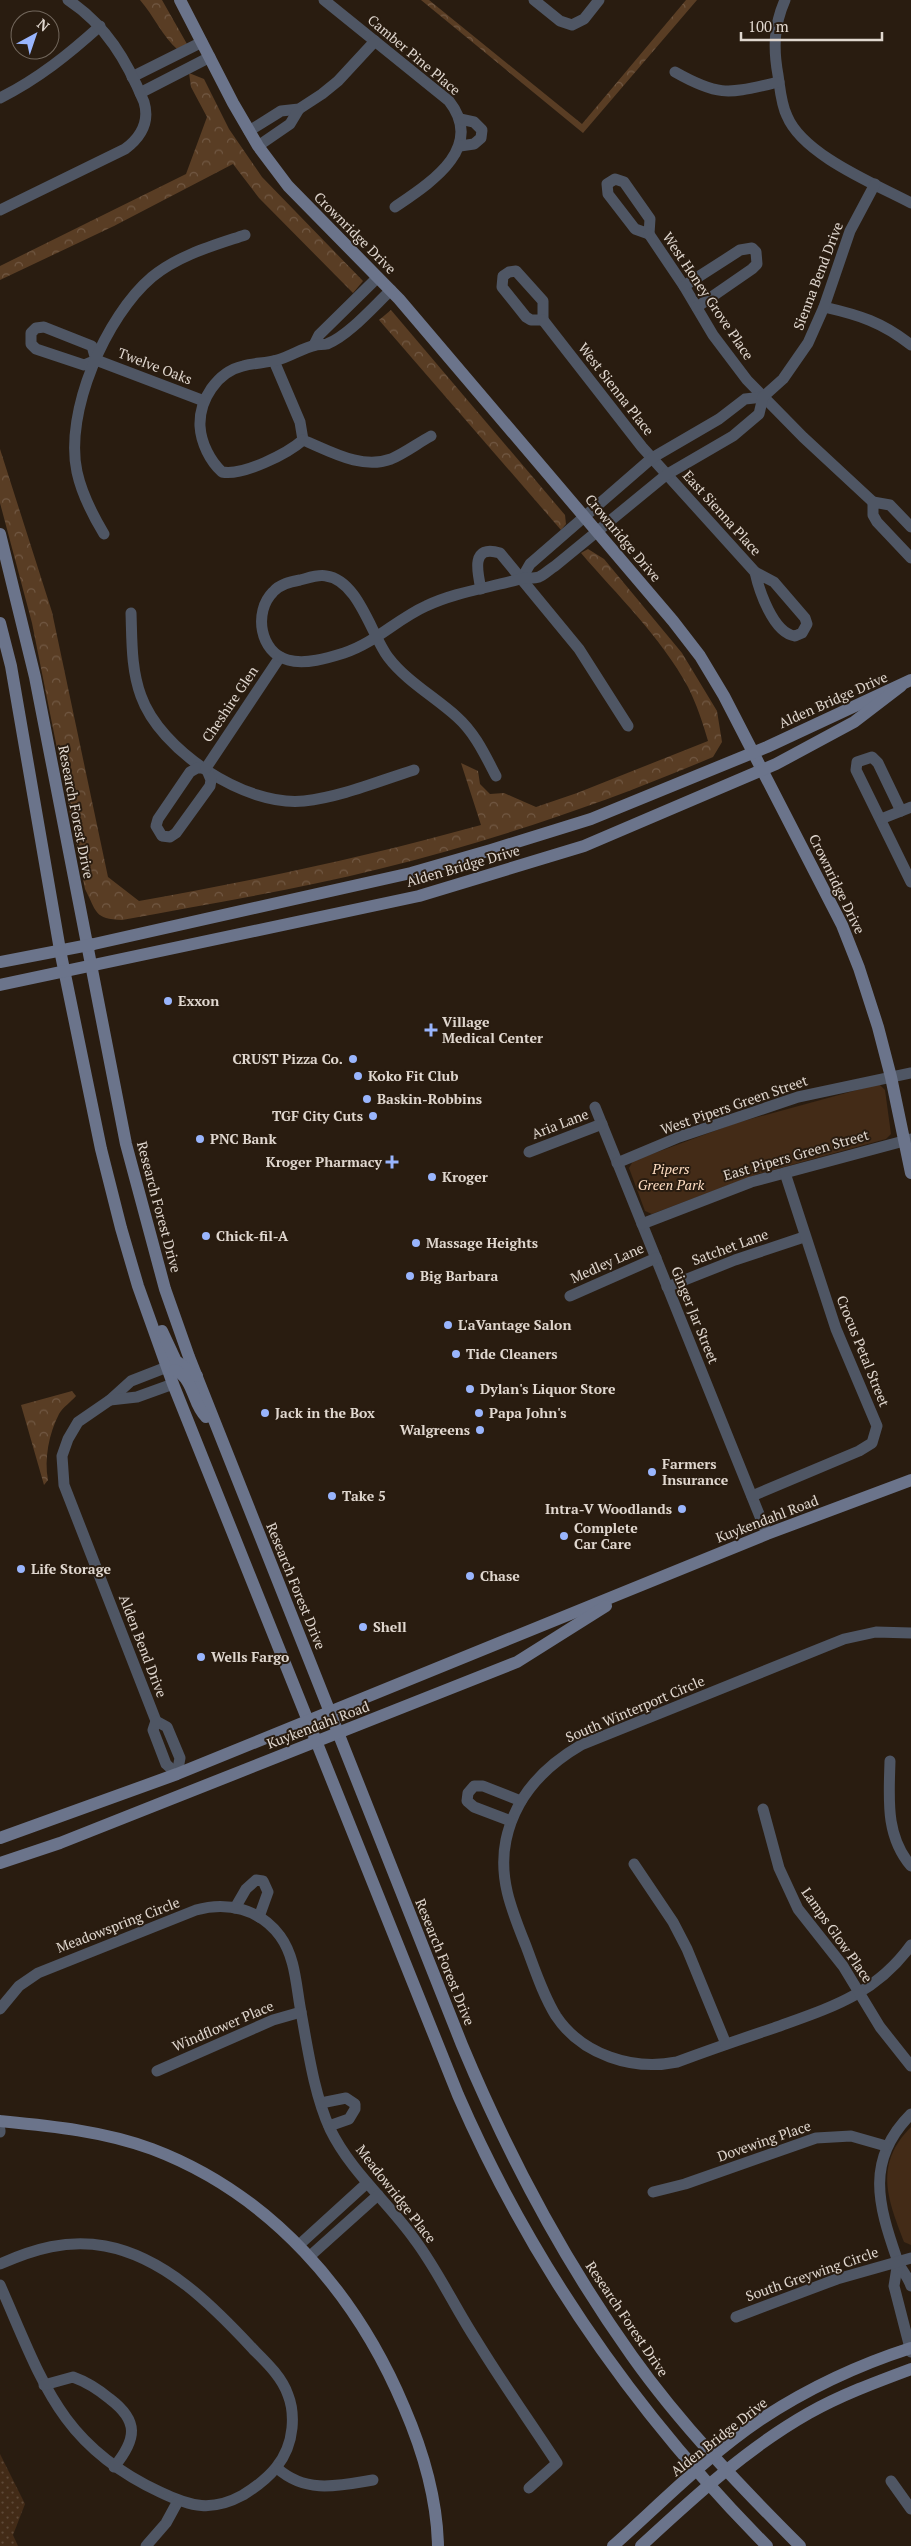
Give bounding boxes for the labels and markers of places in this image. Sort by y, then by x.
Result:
place label: Exxon [178,991,219,1010]
marker: Exxon [162,995,174,1007]
place label: Village Medical Center [442,1012,543,1047]
marker: Village Medical Center [424,1023,438,1037]
place label: CRUST Pizza Co. [232,1049,343,1068]
marker: CRUST Pizza Co. [347,1053,359,1065]
place label: Koko Fit Club [368,1066,458,1085]
marker: Koko Fit Club [352,1070,364,1082]
place label: Baskin-Robbins [377,1089,482,1108]
marker: Baskin-Robbins [361,1093,373,1105]
place label: TGF City Cuts [272,1106,363,1125]
marker: TGF City Cuts [367,1110,379,1122]
place label: PNC Bank [210,1129,277,1148]
marker: PNC Bank [194,1133,206,1145]
place label: Kroger Pharmacy [266,1152,383,1171]
marker: Kroger Pharmacy [386,1156,398,1168]
place label: Kroger [442,1167,488,1186]
marker: Kroger [426,1171,438,1183]
place label: Chick-fil-A [216,1226,289,1245]
marker: Chick-fil-A [200,1230,212,1242]
place label: Massage Heights [426,1233,538,1252]
marker: Massage Heights [410,1237,422,1249]
place label: Big Barbara [420,1266,498,1285]
marker: Big Barbara [404,1270,416,1282]
place label: L'aVantage Salon [458,1315,571,1334]
marker: L'aVantage Salon [442,1319,454,1331]
place label: Tide Cleaners [466,1344,558,1363]
marker: Tide Cleaners [450,1348,462,1360]
place label: Dylan's Liquor Store [480,1379,616,1398]
marker: Dylan's Liquor Store [464,1383,476,1395]
place label: Jack in the Box [275,1403,375,1422]
place label: Papa John's [489,1403,567,1422]
marker: Jack in the Box [259,1407,271,1419]
marker: Papa John's [473,1407,485,1419]
place label: Walgreens [400,1420,470,1439]
marker: Walgreens [474,1424,486,1436]
place label: Farmers Insurance [662,1454,729,1489]
marker: Farmers Insurance [646,1466,658,1478]
place label: Take 5 [342,1486,386,1505]
marker: Take 5 [326,1490,338,1502]
place label: Intra-V Woodlands [545,1499,672,1518]
marker: Intra-V Woodlands [676,1503,688,1515]
place label: Complete Car Care [574,1518,638,1553]
marker: Complete Car Care [558,1530,570,1542]
place label: Life Storage [31,1559,112,1578]
marker: Life Storage [15,1563,27,1575]
place label: Chase [480,1566,520,1585]
marker: Chase [464,1570,476,1582]
place label: Shell [373,1617,407,1636]
marker: Shell [357,1621,369,1633]
place label: Wells Fargo [211,1647,289,1666]
marker: Wells Fargo [195,1651,207,1663]

